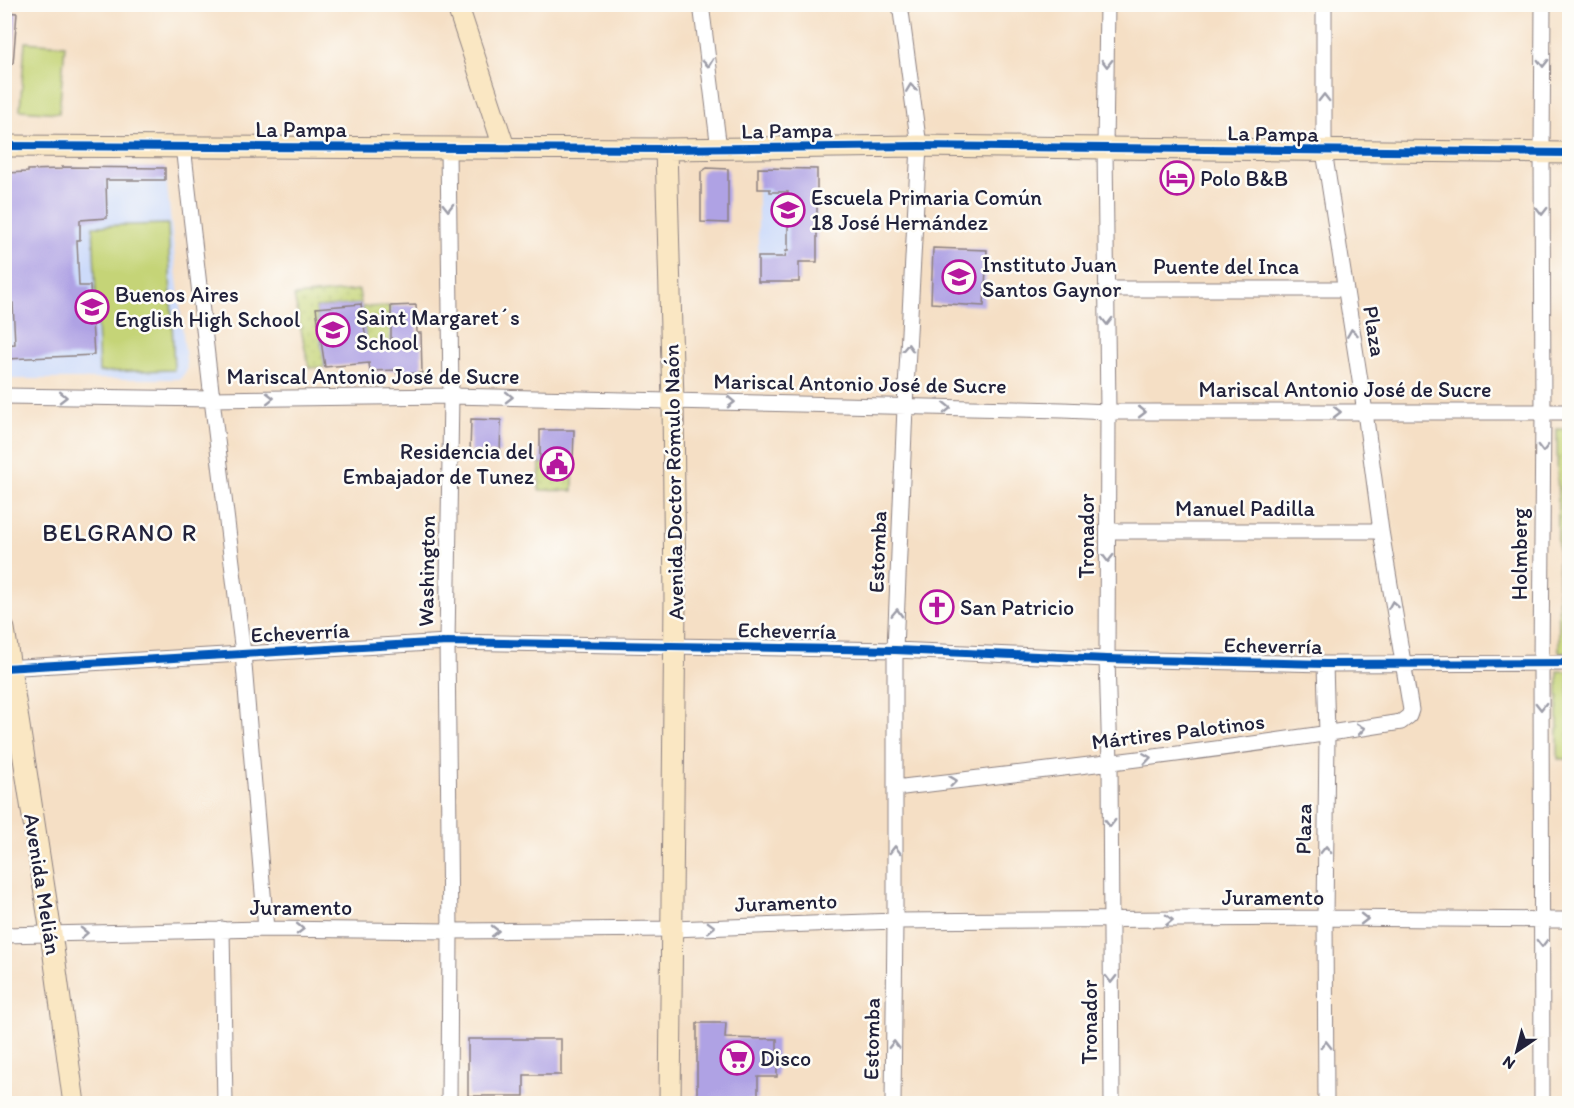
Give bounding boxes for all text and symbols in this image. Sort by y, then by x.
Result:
one-way arrow [701,58,714,67]
one-way arrow [1100,58,1113,67]
one-way arrow [1537,58,1549,67]
one-way arrow [906,84,918,93]
one-way arrow [1318,94,1330,103]
street label: La Pampa [255,116,347,143]
street label: La Pampa [741,116,834,145]
street label: La Pampa [1227,119,1320,148]
hotel icon: Polo B&B [1159,160,1195,196]
place label: Polo B&B [1200,165,1288,192]
place label: Escuela Primaria Común 18 José Hernández [811,184,1042,236]
school or university icon: Escuela Primaria Común 18 José Hernández [770,192,806,228]
one-way arrow [442,202,455,211]
one-way arrow [1536,206,1548,215]
place label: Instituto Juan Santos Gaynor [982,251,1121,303]
street label: Puente del Inca [1153,253,1299,280]
school or university icon: Instituto Juan Santos Gaynor [941,259,977,295]
place label: Buenos Aires English High School [115,281,300,333]
school or university icon: Buenos Aires English High School [74,289,110,325]
place label: Saint Margaret´s School [356,304,520,356]
street label: Plaza [1357,304,1392,359]
school or university icon: Saint Margaret´s School [315,312,351,348]
one-way arrow [1101,316,1113,325]
one-way arrow [1347,328,1359,338]
street label: Avenida Doctor Rómulo Naón [658,343,689,620]
one-way arrow [902,344,915,353]
street label: Mariscal Antonio José de Sucre [226,363,520,390]
street label: Mariscal Antonio José de Sucre [713,367,1007,400]
street label: Mariscal Antonio José de Sucre [1198,376,1492,403]
one-way arrow [58,391,67,403]
one-way arrow [505,391,514,404]
one-way arrow [266,392,275,404]
one-way arrow [727,396,736,408]
one-way arrow [943,401,952,414]
one-way arrow [1138,406,1147,418]
one-way arrow [1333,406,1342,418]
place label: Residencia del Embajador de Tunez [343,438,534,490]
one-way arrow [1537,443,1549,452]
public building icon: Residencia del Embajador de Tunez [539,446,575,482]
street label: Tronador [1073,493,1100,579]
street label: Manuel Padilla [1175,495,1315,522]
street label: Holmberg [1506,507,1533,600]
street label: Estomba [863,510,892,594]
street label: Washington [412,514,441,627]
district label: BELGRANO R [42,518,198,547]
one-way arrow [1102,553,1114,562]
church icon: San Patricio [919,589,955,625]
place label: San Patricio [960,594,1074,621]
one-way arrow [1387,600,1400,610]
one-way arrow [890,609,903,618]
street label: Echeverría [250,616,351,649]
street label: Echeverría [737,616,837,645]
street label: Echeverría [1223,631,1323,660]
one-way arrow [1535,701,1547,710]
street label: Mártires Palotinos [1090,707,1266,756]
one-way arrow [1356,723,1365,735]
one-way arrow [1142,752,1151,765]
one-way arrow [949,775,958,788]
street label: Plaza [1290,803,1317,855]
street label: Avenida Melián [18,811,67,957]
one-way arrow [1104,818,1116,827]
one-way arrow [889,846,901,855]
one-way arrow [1320,846,1332,855]
street label: Juramento [1222,884,1324,911]
street label: Juramento [734,887,838,918]
street label: Juramento [250,894,352,921]
one-way arrow [1359,913,1368,925]
one-way arrow [1164,914,1173,926]
one-way arrow [706,921,715,934]
one-way arrow [295,923,304,935]
one-way arrow [490,924,499,937]
one-way arrow [79,926,88,939]
one-way arrow [1536,938,1548,947]
one-way arrow [1105,975,1117,984]
street label: Tronador [1076,979,1103,1065]
street label: Estomba [857,997,886,1080]
north arrow [1487,1021,1547,1081]
supermarket icon: Disco [719,1040,755,1076]
one-way arrow [887,1041,900,1050]
one-way arrow [1320,1041,1332,1050]
place label: Disco [760,1045,811,1072]
text: N [1499,1052,1519,1074]

